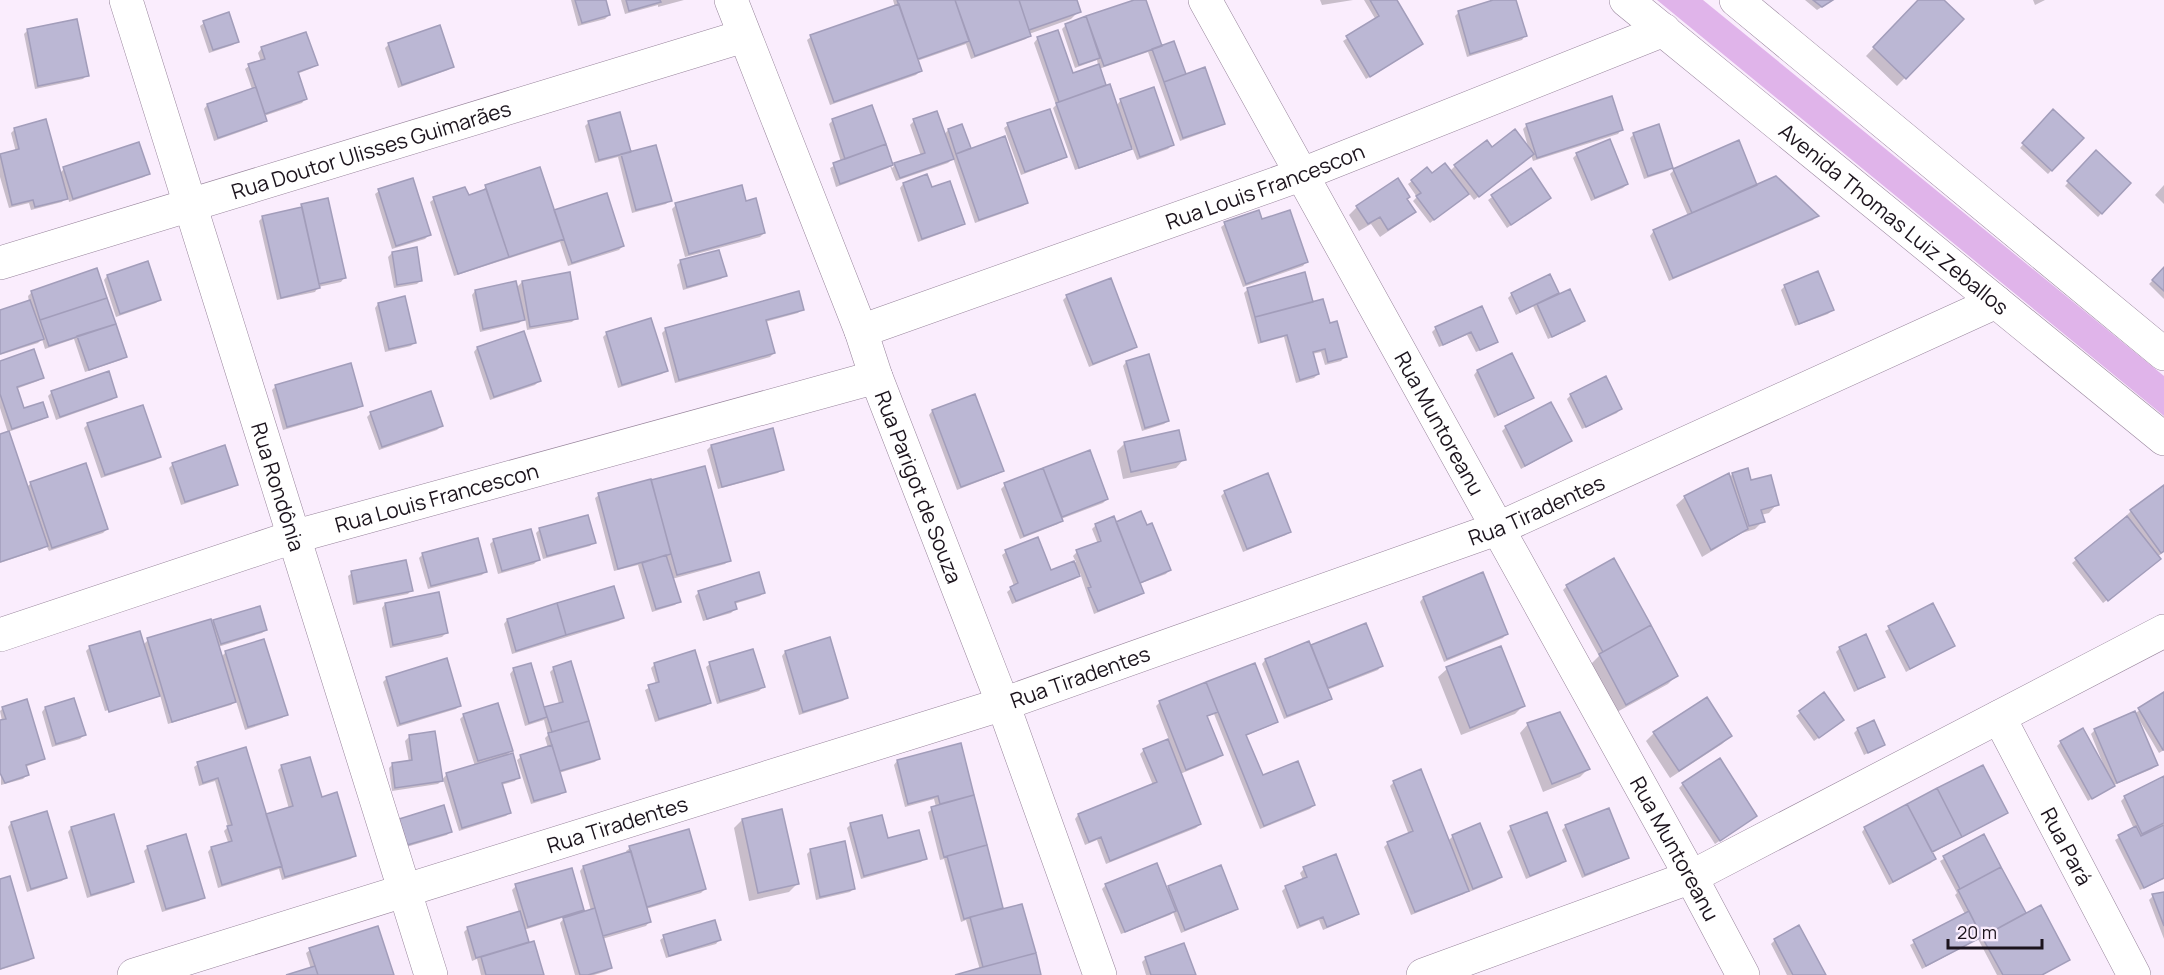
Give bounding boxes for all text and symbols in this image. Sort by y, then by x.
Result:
street label: Rua Doutor Ulisses Guimarães [228,94,514,206]
street label: Avenida Thomas Luiz Zeballos [1773,117,2015,321]
street label: Rua Louis Francescon [1162,137,1368,236]
street label: Rua Muntoreanu [1388,346,1491,500]
street label: Rua Parigot de Souza [869,387,969,587]
street label: Rua Rondônia [245,419,312,555]
street label: Rua Louis Francescon [332,456,542,539]
street label: Rua Tiradentes [1465,468,1609,552]
street label: Rua Tiradentes [1006,639,1154,714]
street label: Rua Muntoreanu [1624,771,1726,926]
street label: Rua Tiradentes [543,789,691,859]
street label: Rua Pará [2035,803,2099,890]
scale bar [1948,912,2042,950]
text: 20 m [1957,920,1997,944]

